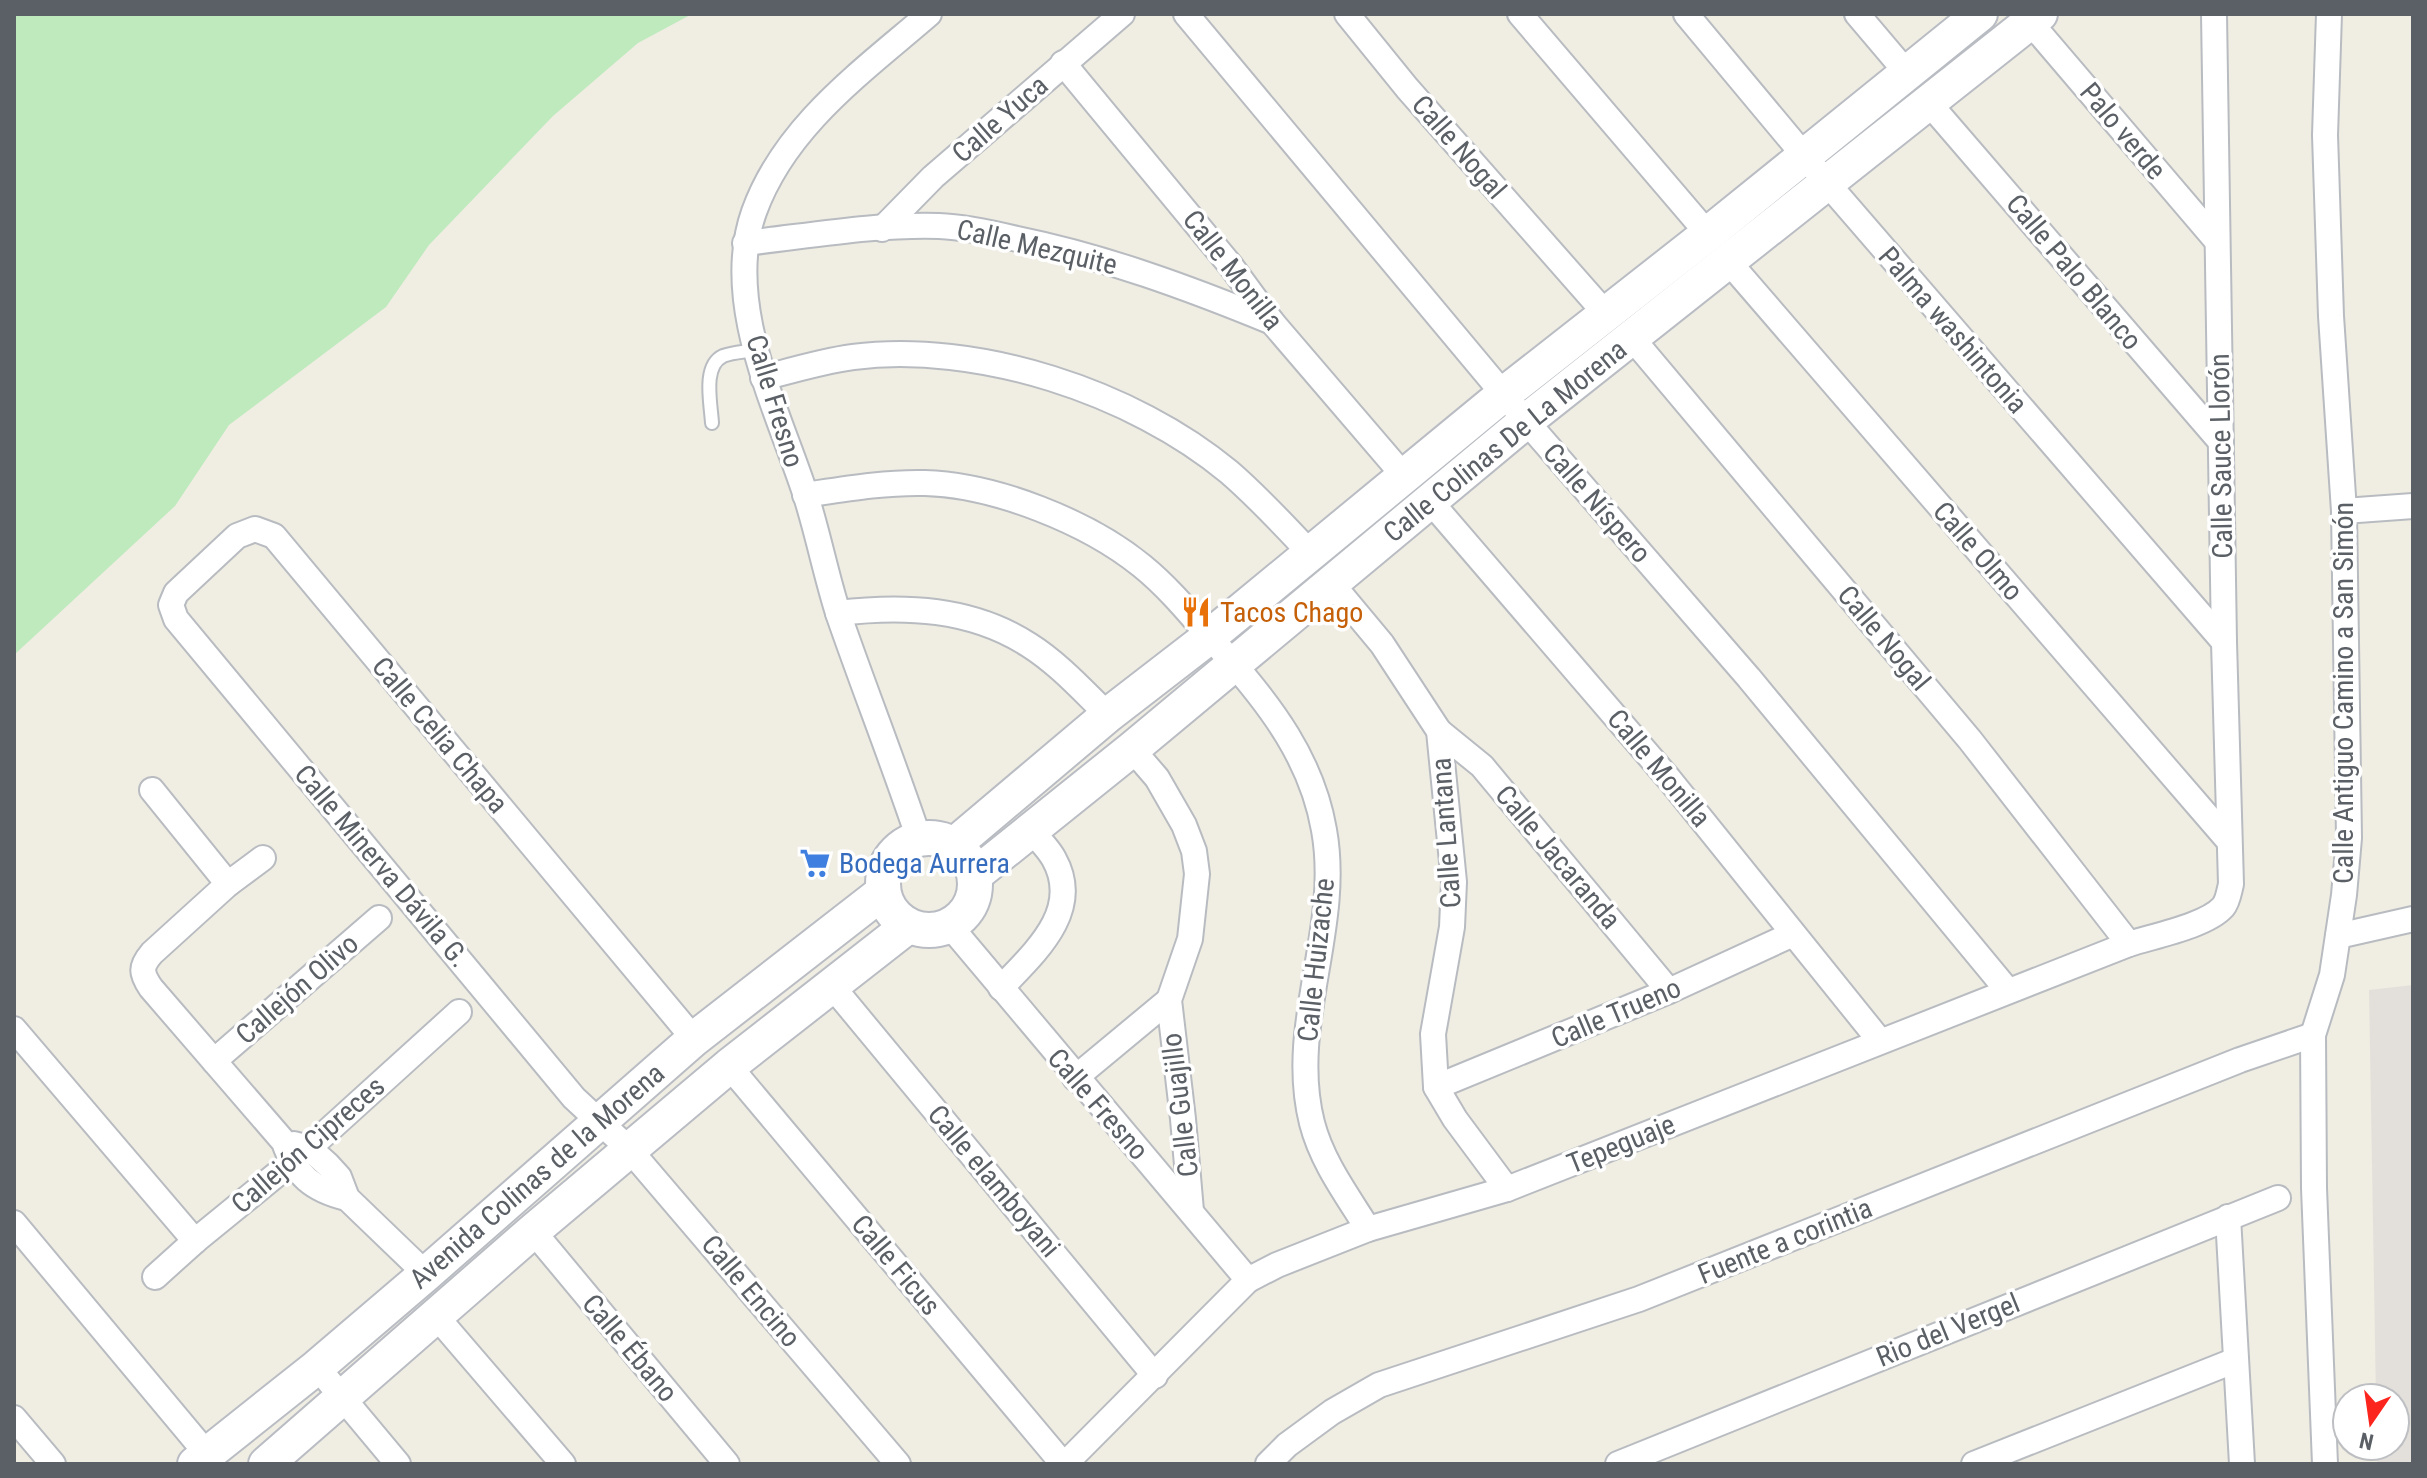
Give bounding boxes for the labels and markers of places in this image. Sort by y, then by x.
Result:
restaurant icon: Tacos Chago [1179,595,1213,629]
place label: Tacos Chago [1220,596,1363,629]
supermarket icon: Bodega Aurrera [798,846,832,880]
place label: Bodega Aurrera [839,847,1010,880]

